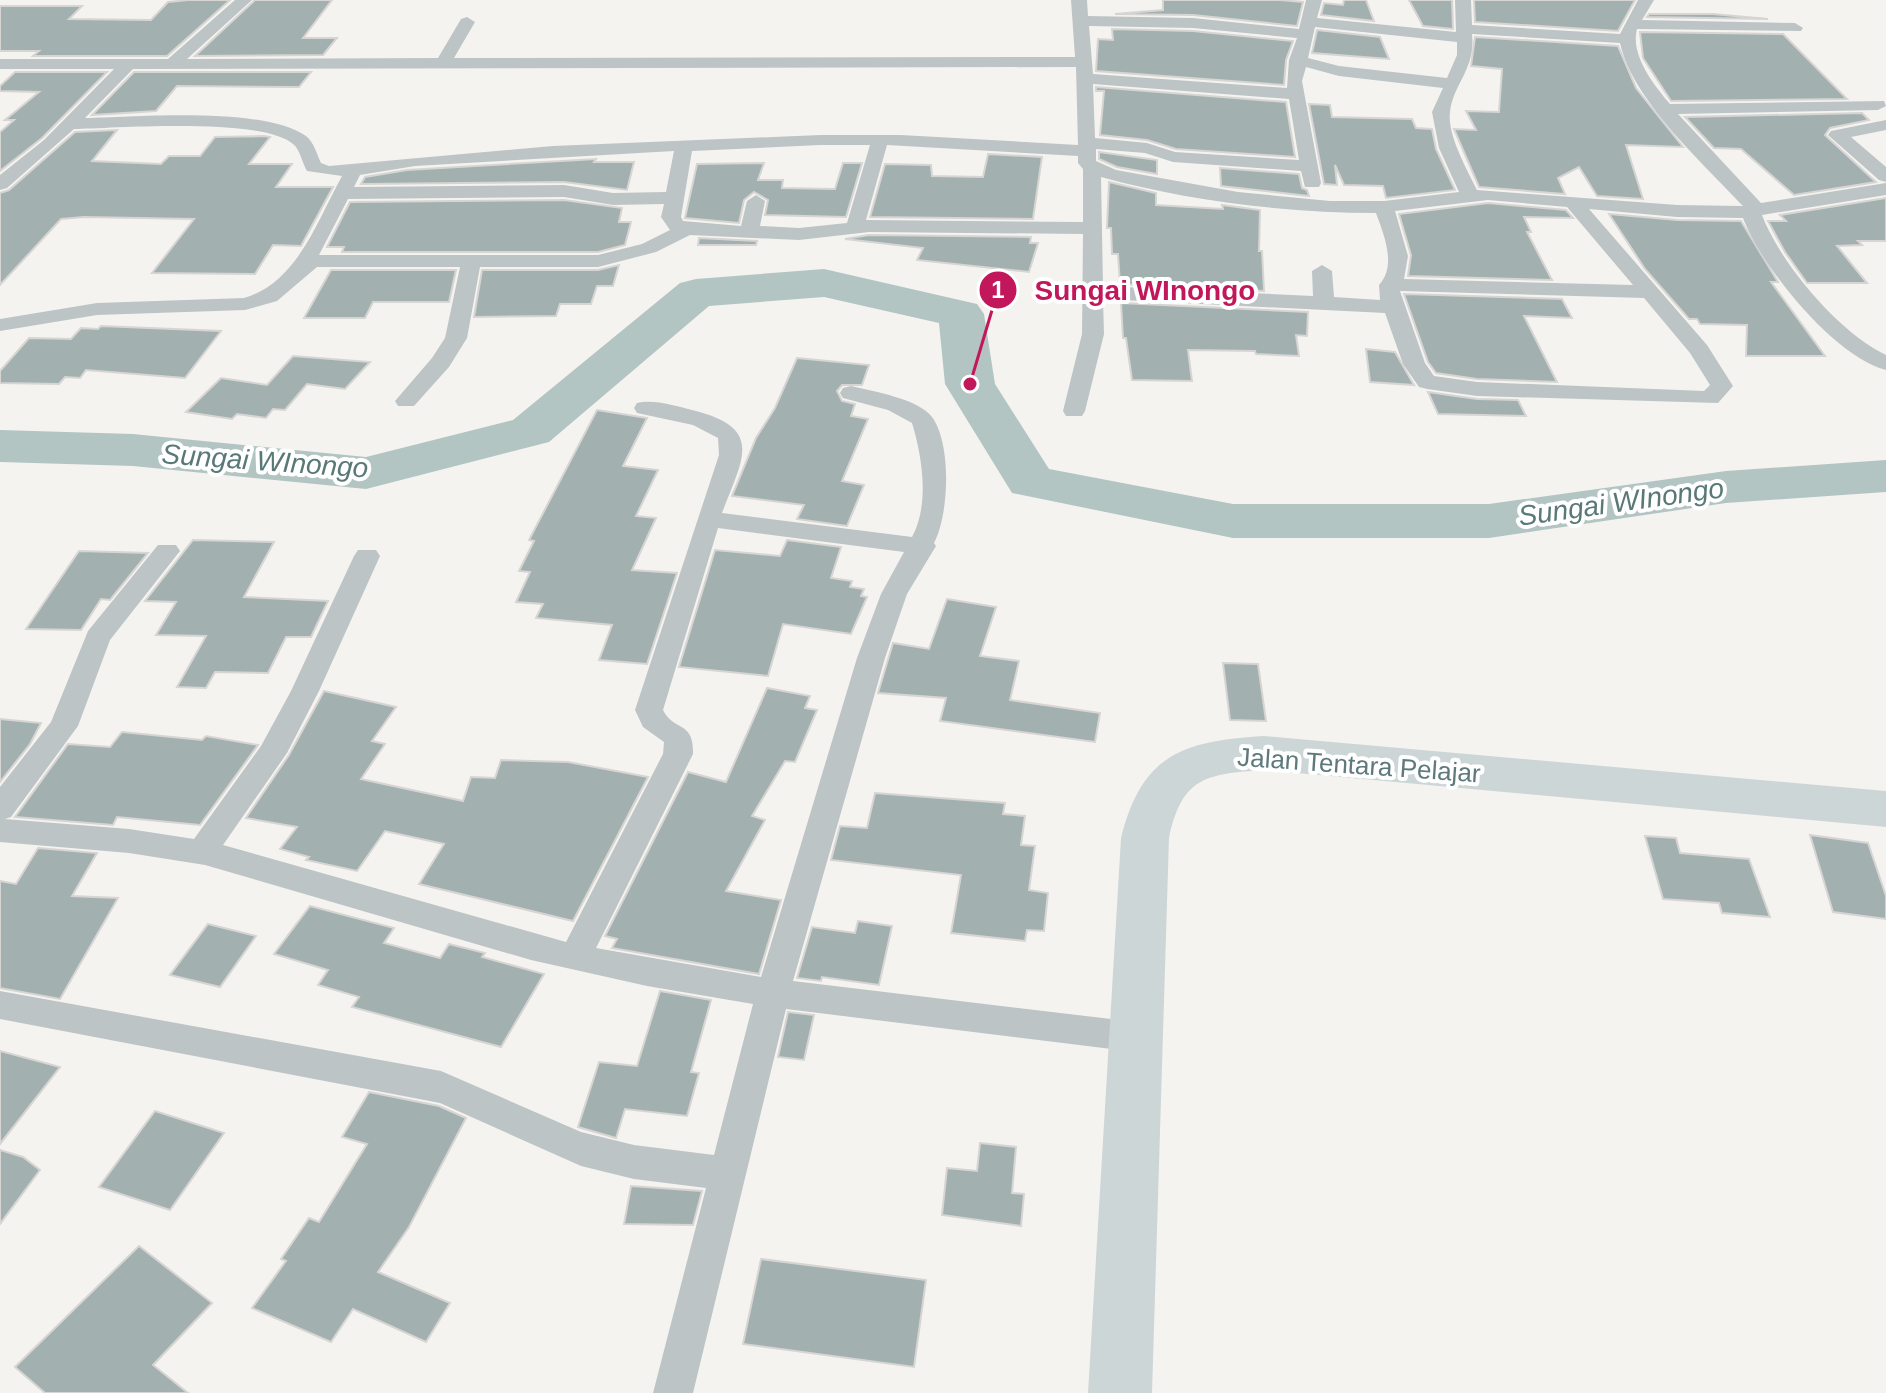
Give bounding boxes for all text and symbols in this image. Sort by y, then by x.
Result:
callout: Sungai WInongo [978,264,1271,316]
text: Sungai WInongo [1035,275,1255,306]
text: 1 [991,276,1005,303]
water label: Sungai WInongo [161,438,369,484]
water label: Sungai WInongo [1516,472,1726,532]
street label: Jalan Tentara Pelajar [1236,742,1482,788]

